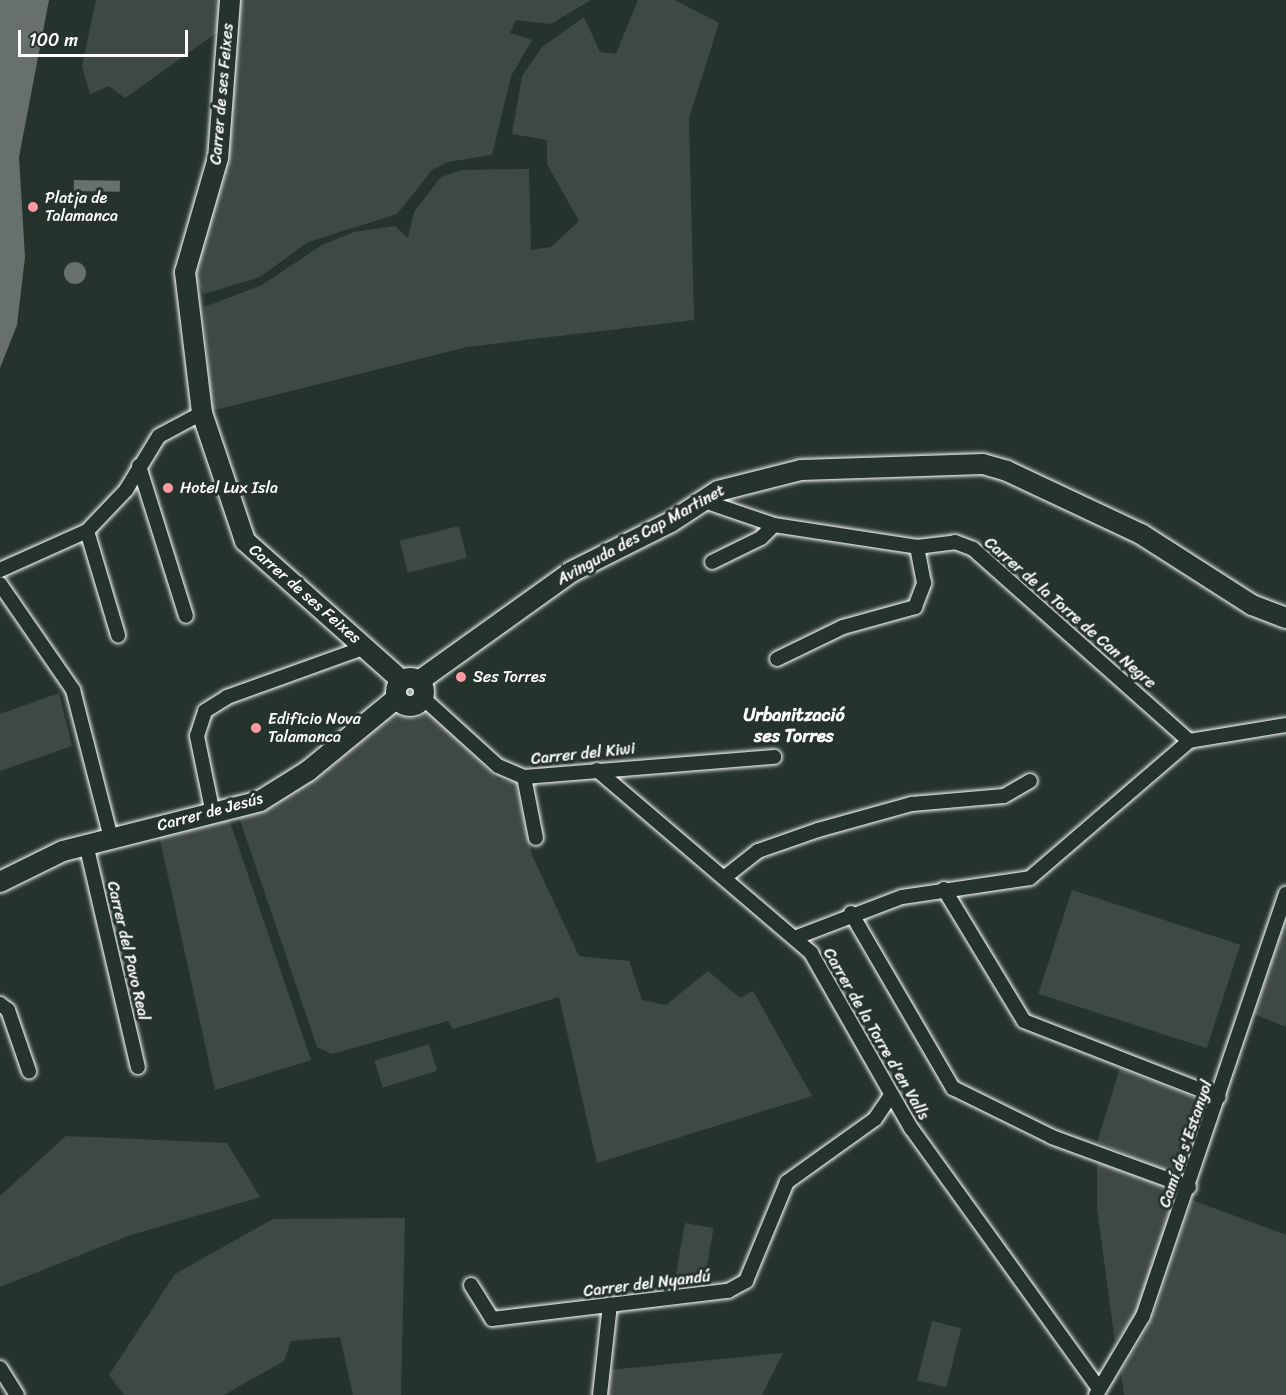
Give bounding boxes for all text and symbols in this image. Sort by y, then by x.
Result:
scale bar [21,18,190,56]
street label: Carrer de ses Feixes [206,22,238,166]
text: 100 m [29,24,78,56]
place label: Platja de Talamanca [45,188,118,226]
marker: Platja de Talamanca [26,200,40,214]
place label: Hotel Lux Isla [180,478,278,498]
marker: Hotel Lux Isla [161,481,175,495]
street label: Avinguda des Cap Martinet [553,481,729,589]
street label: Carrer de la Torre de Can Negre [980,533,1160,693]
street label: Carrer de ses Feixes [245,540,365,648]
place label: Ses Torres [473,667,546,687]
marker: Ses Torres [454,670,468,684]
district label: Urbanització ses Torres [743,705,845,748]
place label: Edificio Nova Talamanca [268,709,361,747]
marker: Edificio Nova Talamanca [249,721,263,735]
street label: Carrer del Kiwi [530,739,636,769]
street label: Carrer de Jesús [154,789,266,835]
street label: Carrer del Pavo Real [103,879,153,1023]
street label: Carrer de la Torre d'en Valls [819,944,933,1124]
street label: Camí de s'Estanyol [1155,1078,1217,1210]
street label: Carrer del Nyandú [582,1267,712,1301]

